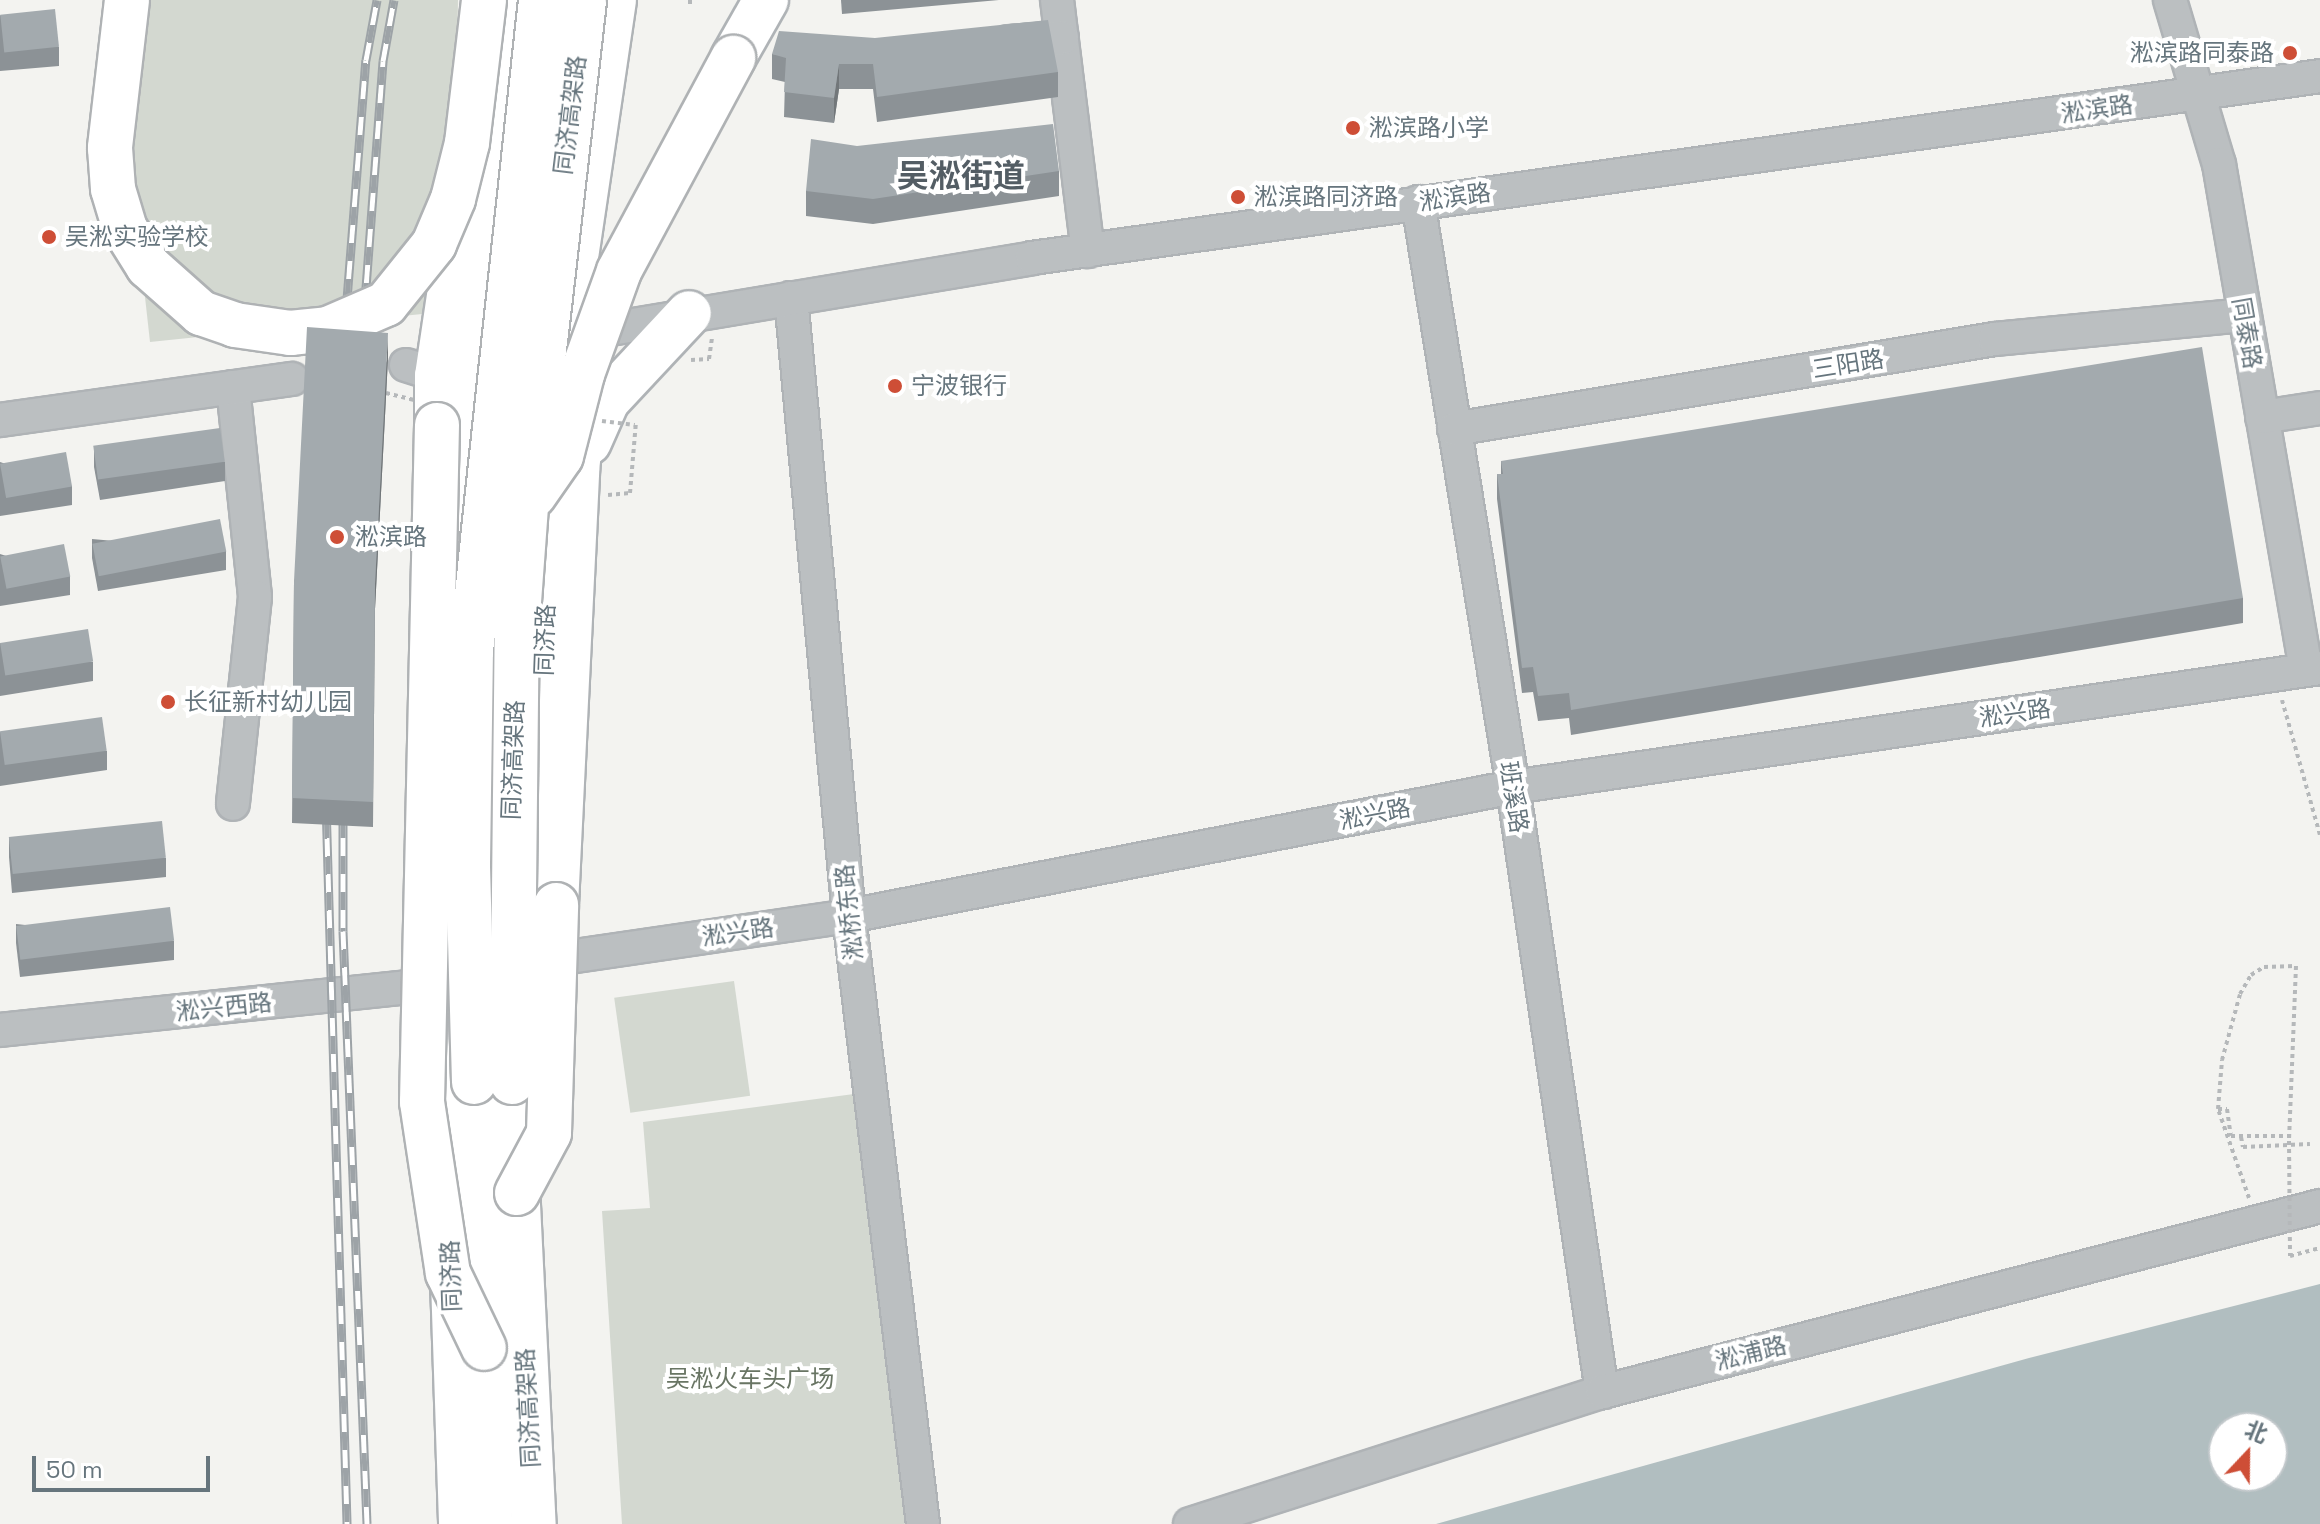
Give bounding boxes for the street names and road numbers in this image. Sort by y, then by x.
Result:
street label: 同济高架路 [548,54,592,176]
street label: 淞滨路 [2059,90,2135,128]
street label: 淞滨路 [1417,178,1493,216]
street label: 同泰路 [2227,295,2267,371]
street label: 三阳路 [1810,344,1886,384]
street label: 同济路 [529,604,561,676]
street label: 淞兴路 [1977,694,2053,732]
street label: 同济高架路 [497,700,529,820]
street label: 班溪路 [1494,759,1534,835]
street label: 淞兴路 [1337,793,1413,835]
street label: 淞桥东路 [830,863,868,961]
street label: 淞兴路 [700,913,776,951]
street label: 淞兴西路 [175,988,273,1026]
street label: 同济路 [435,1240,467,1312]
street label: 淞浦路 [1713,1330,1789,1376]
street label: 同济高架路 [510,1347,546,1469]

